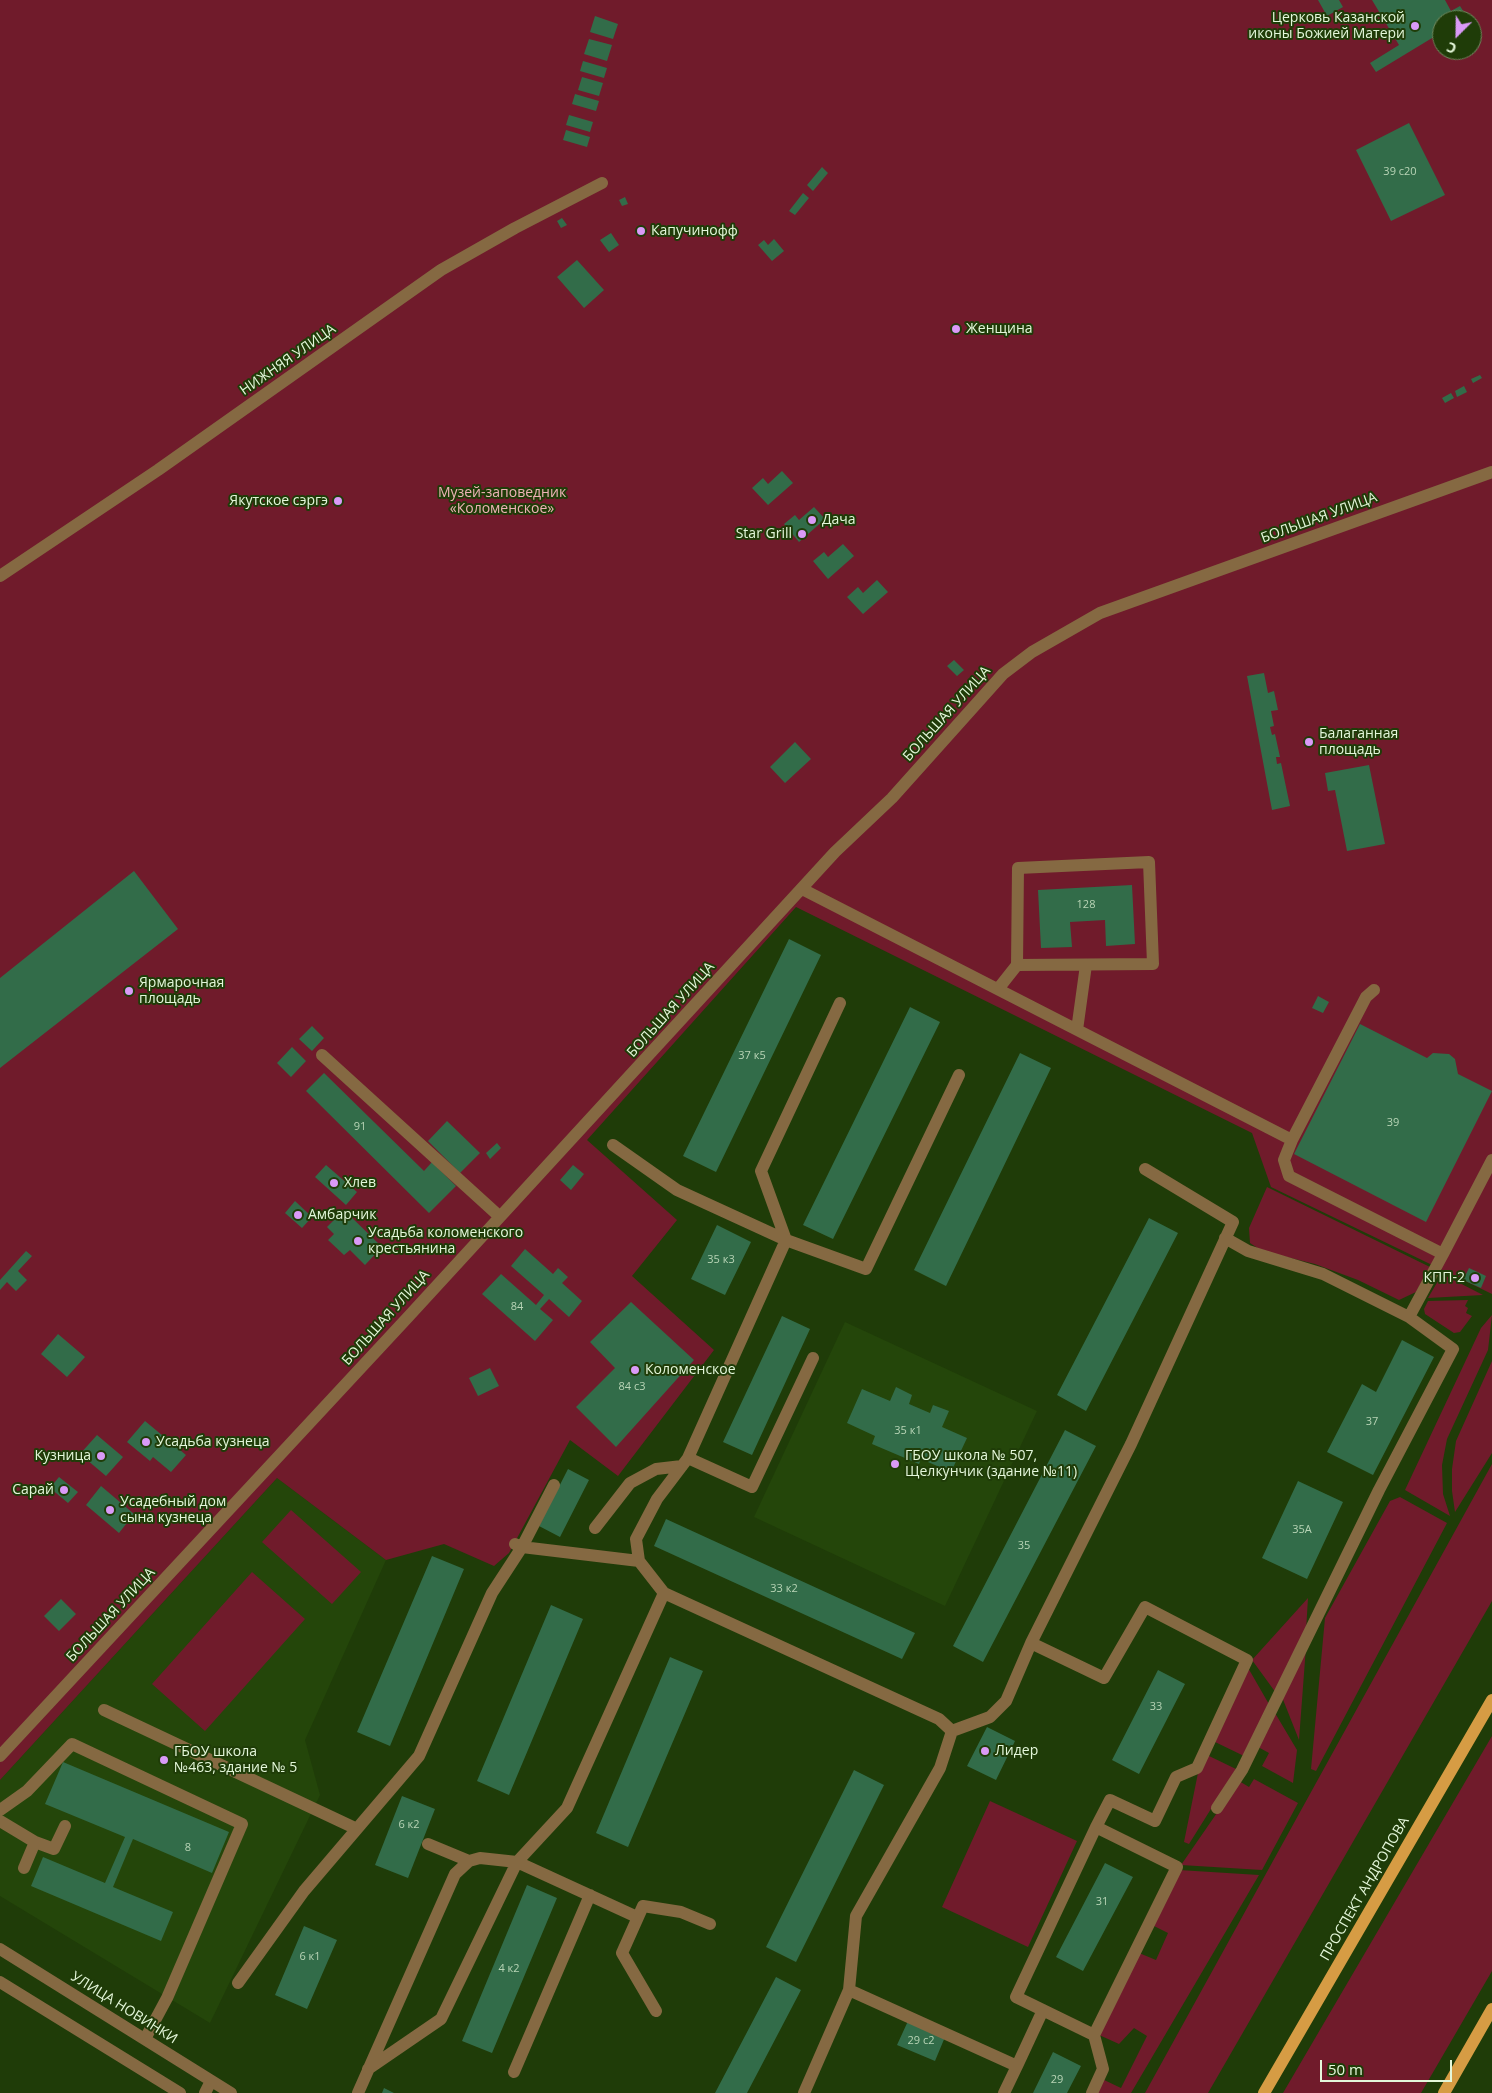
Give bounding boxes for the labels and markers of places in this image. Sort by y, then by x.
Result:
place label: Церковь Казанской иконы Божией Матери [1248,10,1405,42]
marker: Церковь Казанской иконы Божией Матери [1409,20,1421,32]
place label: Капучинофф [651,223,738,239]
marker: Капучинофф [635,225,647,237]
place label: Женщина [966,321,1033,337]
marker: Женщина [950,323,962,335]
place label: Якутское сэргэ [229,493,328,509]
marker: Якутское сэргэ [332,495,344,507]
place label: Дача [822,512,856,528]
marker: Дача [806,514,818,526]
place label: Star Grill [736,526,792,542]
marker: Star Grill [796,528,808,540]
place label: Балаганная площадь [1319,726,1398,759]
marker: Балаганная площадь [1303,736,1315,748]
place label: Ярмарочная площадь [139,975,224,1008]
marker: Ярмарочная площадь [123,985,135,997]
place label: Хлев [344,1175,376,1191]
marker: Хлев [328,1177,340,1189]
place label: Амбарчик [308,1207,376,1223]
marker: Амбарчик [292,1209,304,1221]
place label: Усадьба коломенского крестьянина [368,1225,523,1258]
marker: Усадьба коломенского крестьянина [352,1235,364,1247]
place label: КПП-2 [1424,1270,1465,1286]
marker: КПП-2 [1469,1272,1481,1284]
place label: Коломенское [645,1362,736,1378]
marker: Коломенское [629,1364,641,1376]
place label: Усадьба кузнеца [156,1434,269,1450]
marker: Усадьба кузнеца [140,1436,152,1448]
place label: Кузница [34,1448,91,1464]
place label: ГБОУ школа № 507, Щелкунчик (здание №11) [905,1448,1077,1480]
marker: Кузница [95,1450,107,1462]
marker: ГБОУ школа № 507, Щелкунчик (здание №11) [889,1458,901,1470]
place label: Сарай [12,1482,54,1498]
marker: Сарай [58,1484,70,1496]
place label: Усадебный дом сына кузнеца [120,1494,226,1526]
marker: Усадебный дом сына кузнеца [104,1504,116,1516]
place label: Лидер [995,1743,1038,1759]
place label: ГБОУ школа №463, здание № 5 [174,1744,297,1776]
marker: Лидер [979,1745,991,1757]
marker: ГБОУ школа №463, здание № 5 [158,1754,170,1766]

